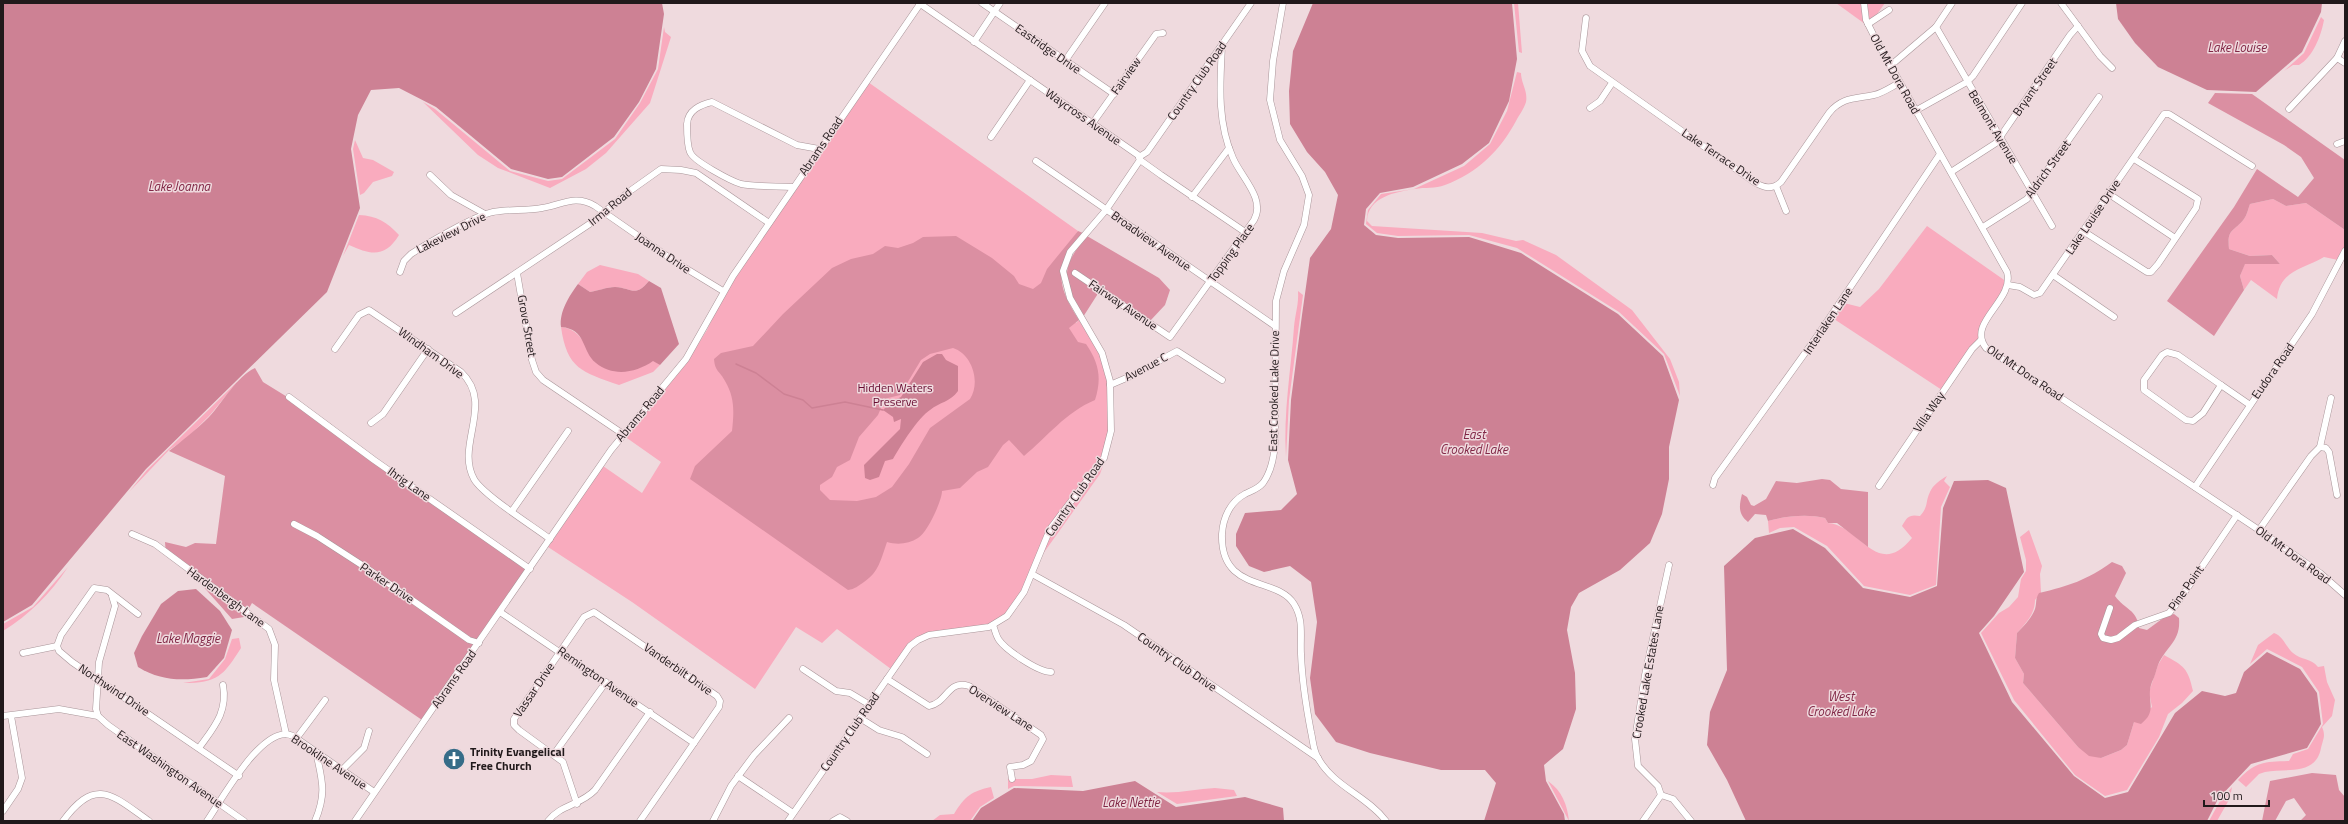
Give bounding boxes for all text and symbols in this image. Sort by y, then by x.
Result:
street label: Eastridge Drive [1011,19,1085,78]
street label: Old Mt Dora Road [1865,30,1925,117]
street label: Country Club Road [1162,37,1231,124]
water label: Lake Louise [2207,37,2268,57]
street label: Fairview [1106,53,1145,98]
street label: Bryant Street [2007,53,2062,120]
street label: Waycross Avenue [1041,83,1125,150]
street label: Belmont Avenue [1964,86,2023,167]
street label: Abrams Road [794,112,847,179]
street label: Lake Terrace Drive [1678,123,1765,190]
street label: Aldrich Street [2020,135,2076,202]
street label: Lake Louise Drive [2060,175,2125,258]
water label: Lake Joanna [148,176,212,196]
street label: Irma Road [584,183,636,230]
street label: Broadview Avenue [1107,206,1195,275]
street label: Lakeview Drive [413,207,489,258]
street label: Topping Place [1203,219,1259,286]
street label: Joanna Drive [632,227,695,278]
street label: Fairway Avenue [1085,274,1162,335]
street label: Interlaken Lane [1798,283,1857,358]
street label: Grove Street [513,293,542,359]
street label: Windham Drive [394,322,468,383]
street label: East Crooked Lake Drive [1263,330,1284,452]
street label: Eudora Road [2246,339,2299,403]
street label: Old Mt Dora Road [1983,340,2068,405]
street label: Avenue C [1121,347,1171,386]
park label: Hidden Waters Preserve [857,378,933,411]
street label: Abrams Road [611,382,669,446]
street label: Villa Way [1908,387,1949,436]
water label: East Crooked Lake [1440,424,1509,459]
street label: Country Club Road [1040,453,1109,540]
street label: Ihrig Lane [384,462,435,505]
street label: Old Mt Dora Road [2252,521,2335,589]
street label: Parker Drive [356,557,418,608]
street label: Pine Point [2163,561,2209,614]
street label: Hardenbergh Lane [183,562,269,632]
street label: Crooked Lake Estates Lane [1626,604,1669,740]
street label: Country Club Drive [1134,627,1221,696]
water label: Lake Maggie [156,628,221,648]
street label: Vanderbilt Drive [640,638,717,699]
street label: Remington Avenue [554,641,643,712]
street label: Abrams Road [426,645,481,712]
street label: Vassar Drive [508,658,559,721]
street label: Northwind Drive [75,659,154,721]
street label: Overview Lane [965,679,1038,736]
water label: West Crooked Lake [1807,686,1876,721]
street label: Country Club Road [815,688,884,775]
street label: East Washington Avenue [113,725,227,813]
street label: Brookline Avenue [288,729,371,794]
place label: Trinity Evangelical Free Church [470,742,565,775]
church icon: Trinity Evangelical Free Church [441,746,467,772]
scale bar [2204,782,2269,808]
text: 100 m [2210,786,2243,805]
water label: Lake Nettie [1102,792,1161,812]

